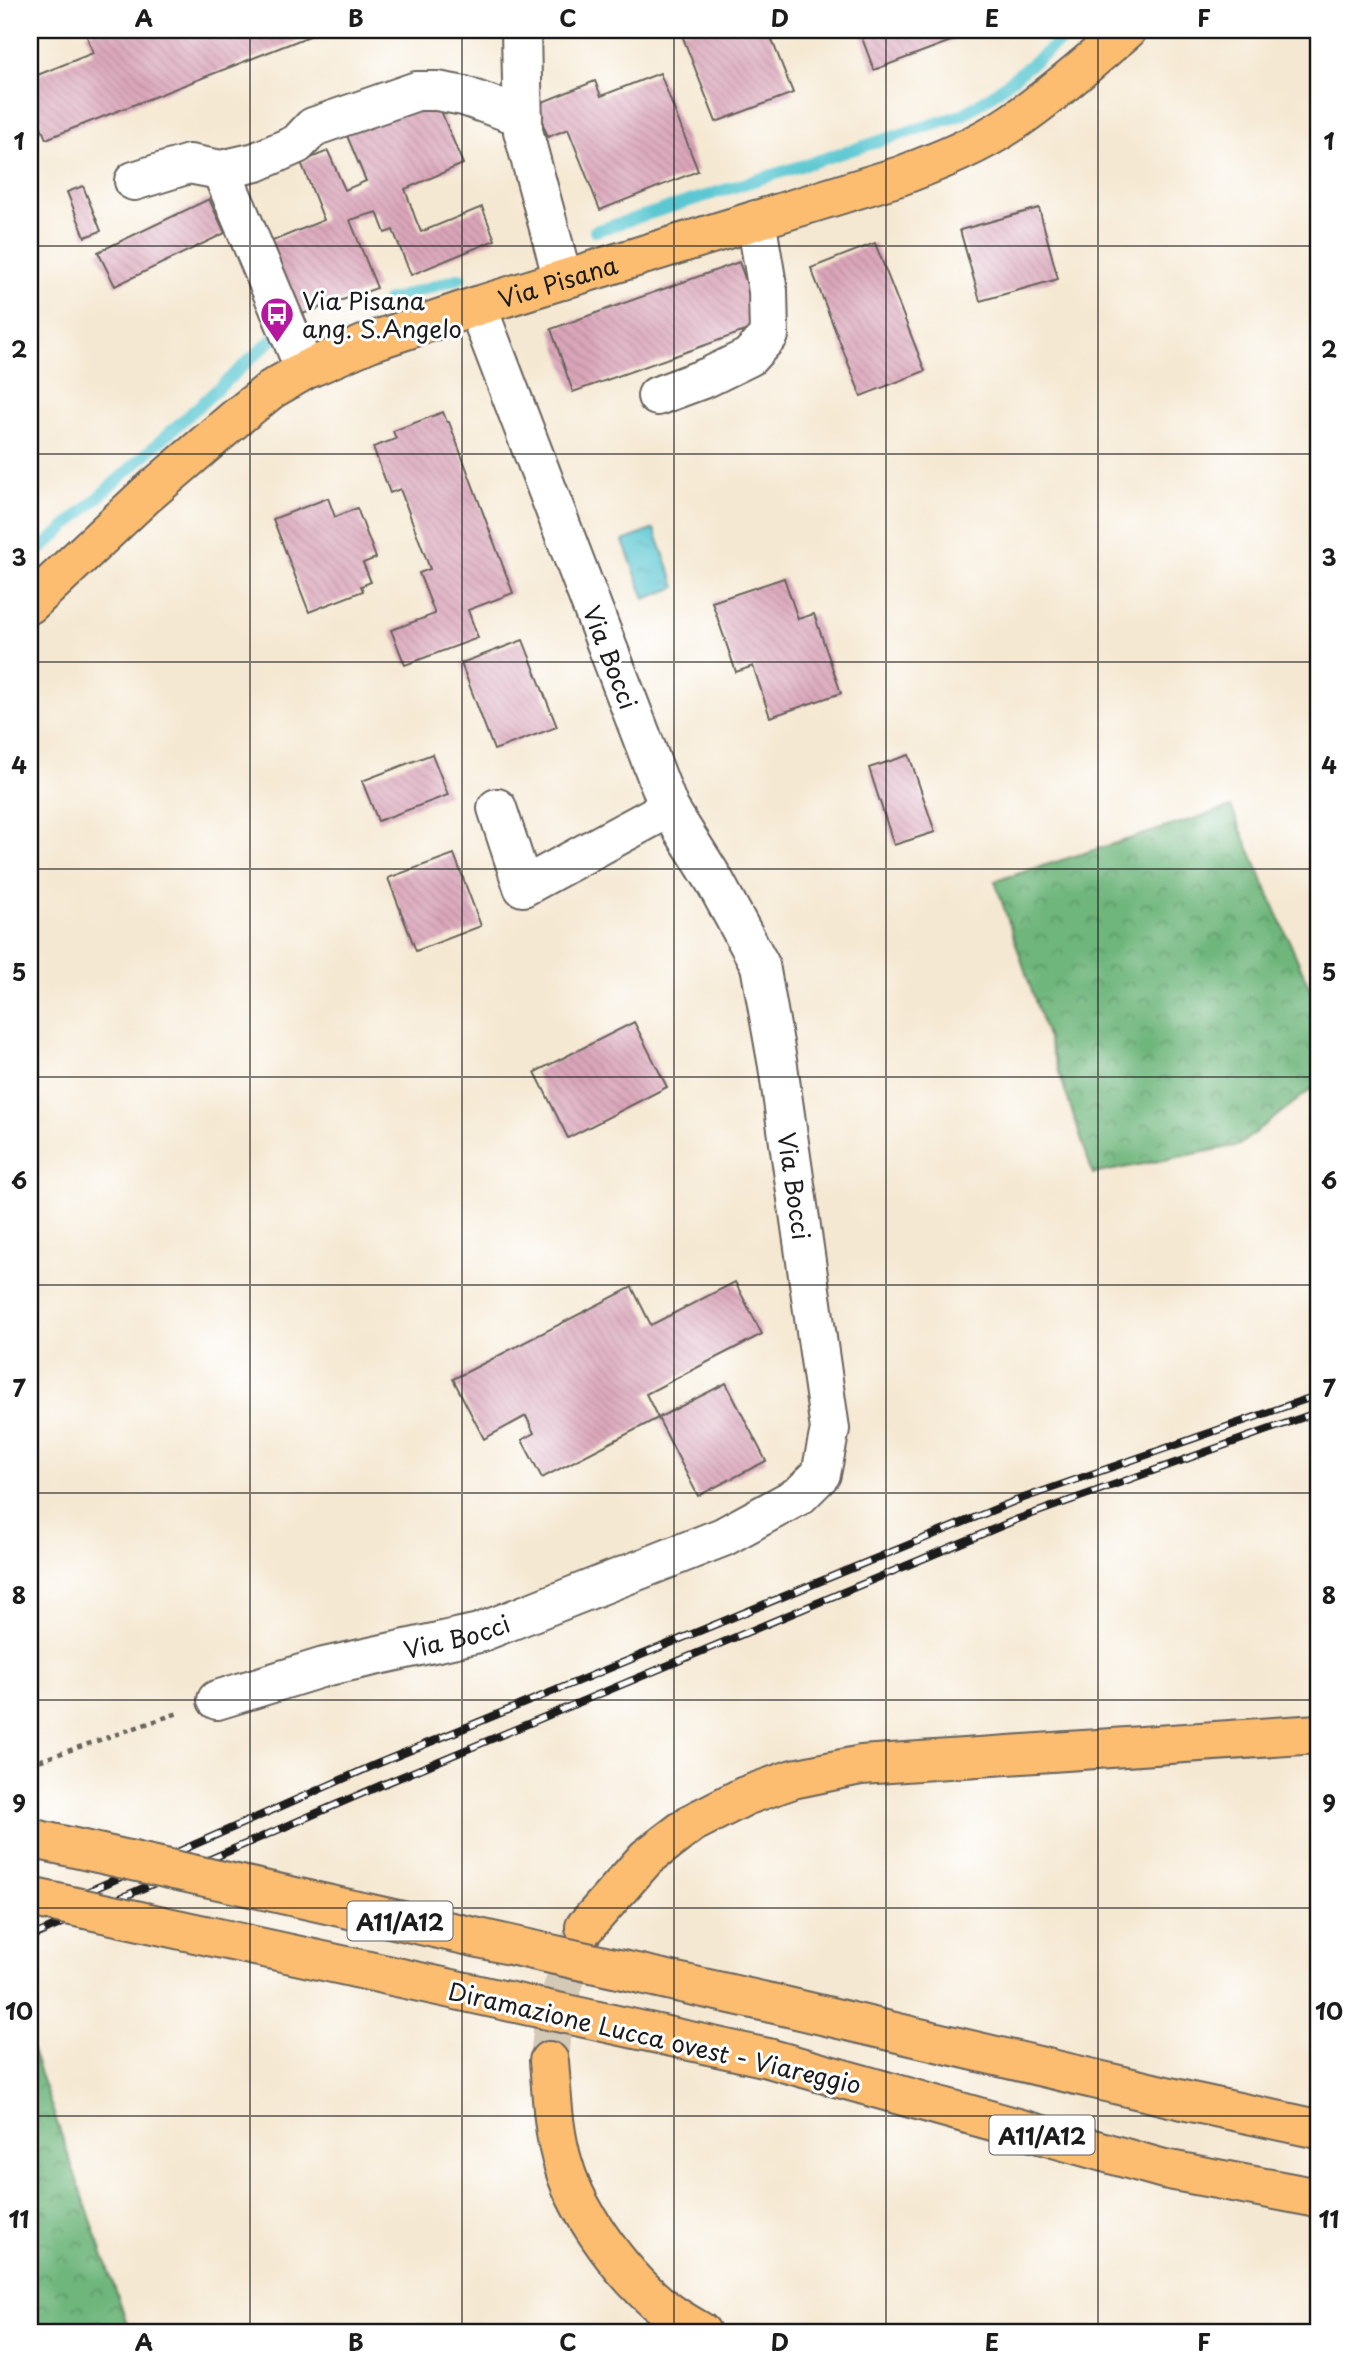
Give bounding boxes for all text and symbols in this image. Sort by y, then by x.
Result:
text: A [135,0,153,35]
text: B [348,0,364,35]
text: C [559,0,577,35]
text: D [771,0,789,35]
text: E [985,0,999,35]
text: F [1197,0,1211,35]
text: 1 [14,123,25,158]
text: 1 [1324,123,1335,158]
street label: Via Pisana [494,246,622,316]
place label: Via Pisana ang. S.Angelo [302,282,462,346]
bus stop icon: Via Pisana ang. S.Angelo [258,295,296,344]
text: 2 [11,331,27,366]
text: 2 [1321,331,1337,366]
text: 3 [11,539,27,574]
text: 3 [1321,539,1337,574]
street label: Via Bocci [575,600,647,714]
text: 4 [11,747,27,782]
text: 4 [1321,747,1337,782]
text: 5 [12,954,26,989]
text: 5 [1322,954,1336,989]
street label: Via Bocci [770,1130,820,1242]
text: 6 [11,1162,27,1197]
text: 6 [1321,1162,1337,1197]
text: 7 [12,1370,26,1405]
text: 7 [1322,1370,1336,1405]
text: 8 [12,1577,26,1612]
text: 8 [1322,1577,1336,1612]
street label: Via Bocci [400,1605,515,1667]
text: 9 [12,1785,26,1820]
text: 9 [1322,1785,1336,1820]
road number: A11/A12 [348,1902,452,1940]
street label: Diramazione Lucca ovest - Viareggio [445,1972,865,2102]
text: 10 [5,1993,33,2028]
text: 10 [1315,1993,1343,2028]
road number: A11/A12 [990,2116,1094,2154]
text: 11 [9,2201,30,2236]
text: 11 [1319,2201,1340,2236]
text: A [135,2324,153,2359]
text: B [348,2324,364,2359]
text: C [559,2324,577,2359]
text: D [771,2324,789,2359]
text: E [985,2324,999,2359]
text: F [1197,2324,1211,2359]

